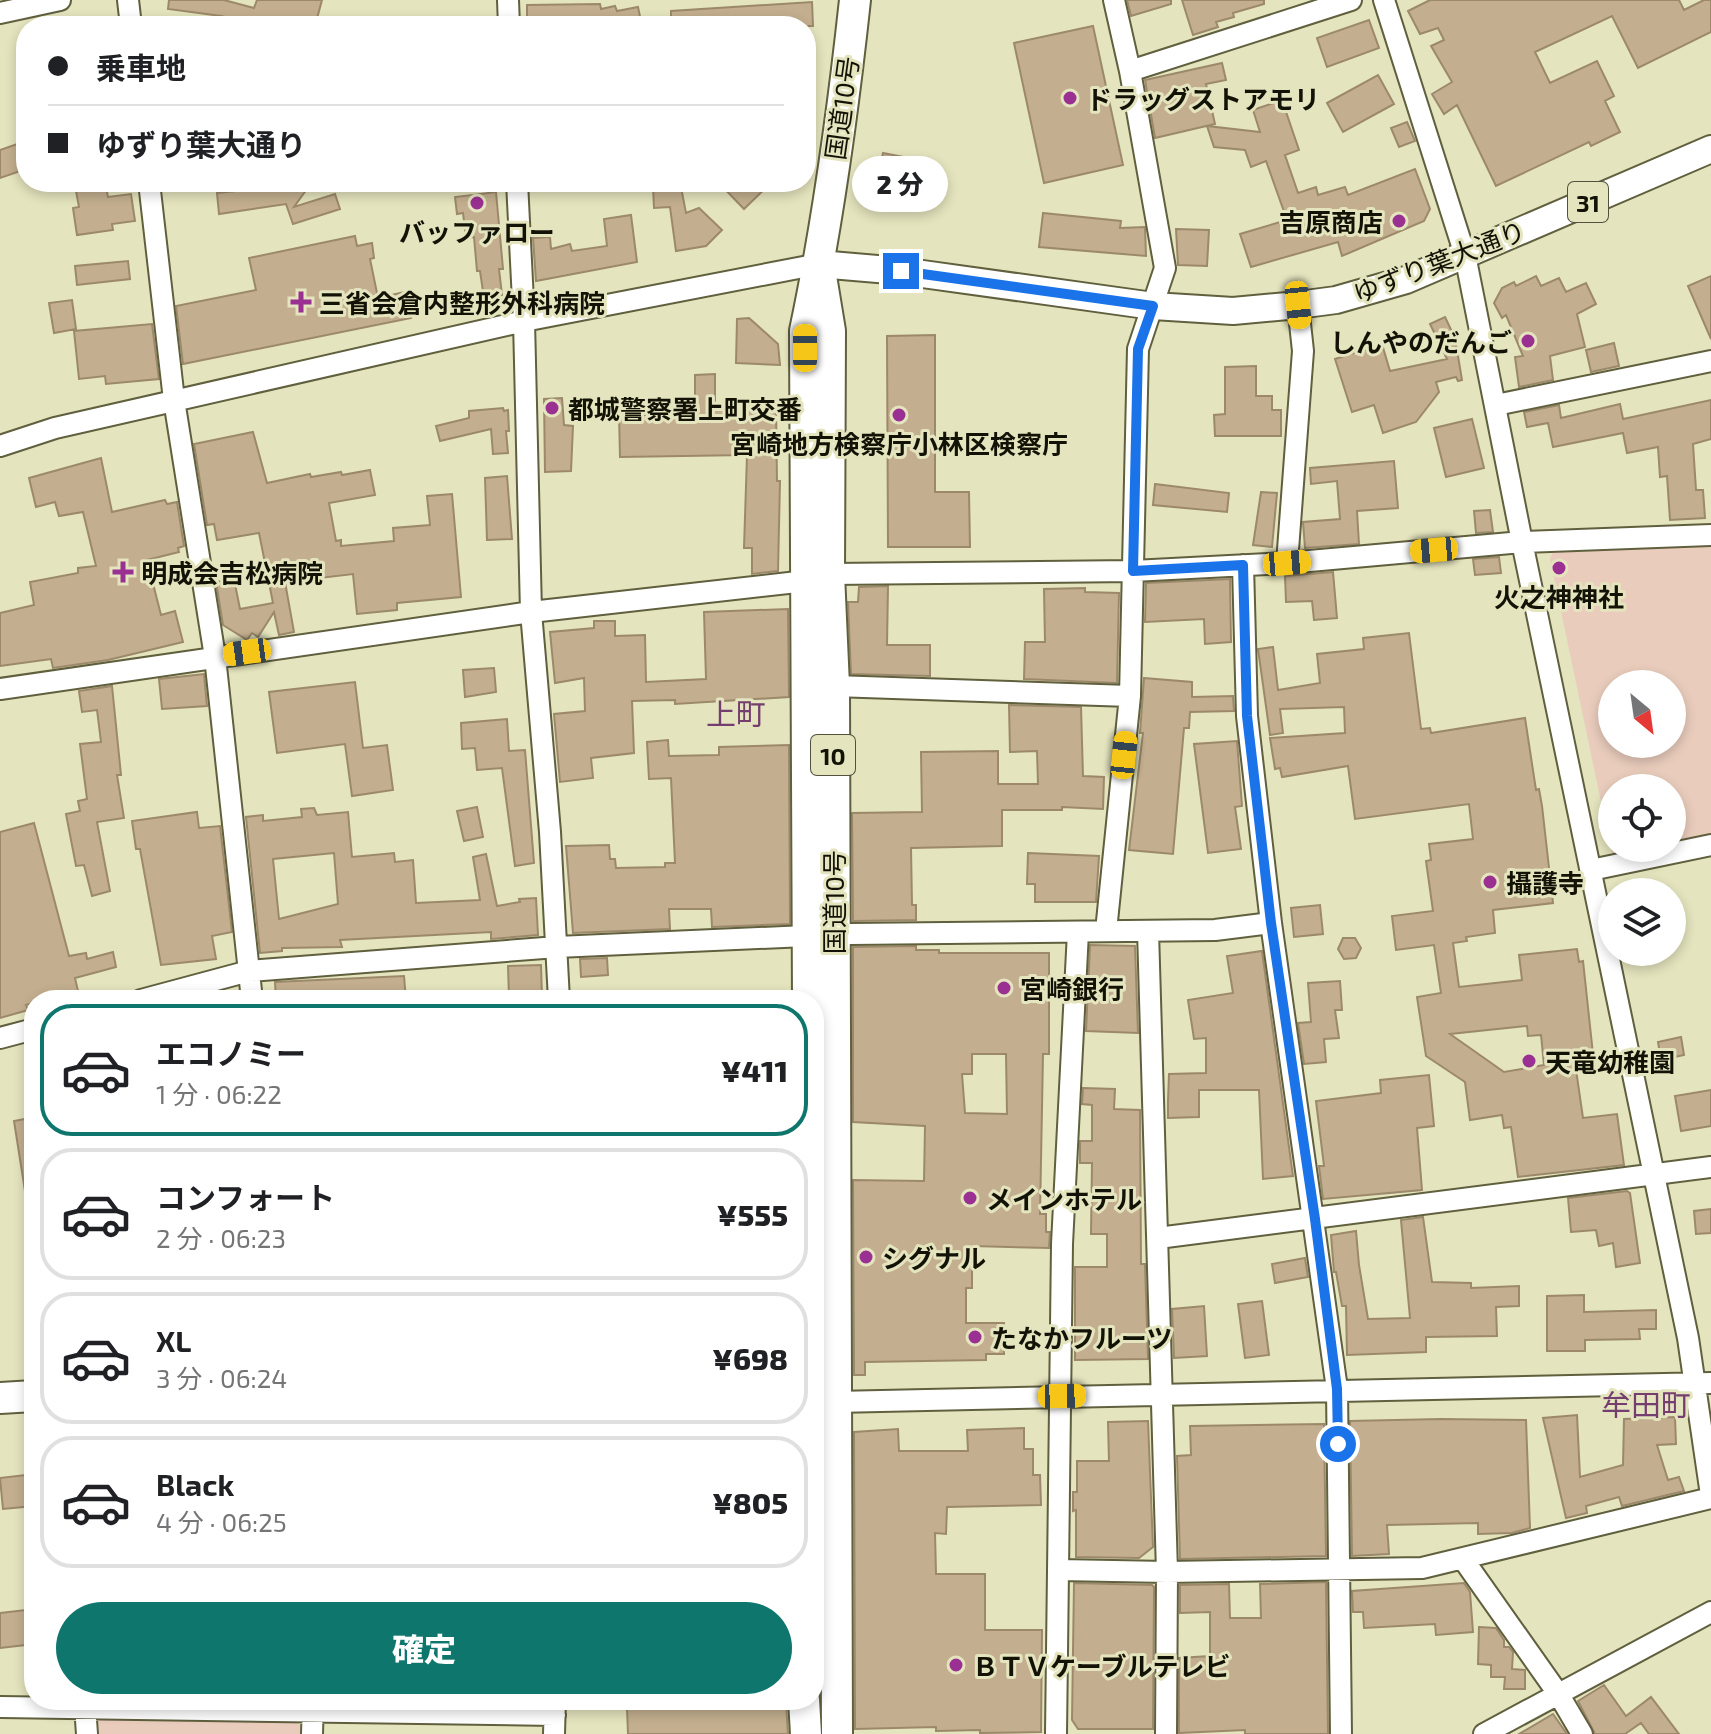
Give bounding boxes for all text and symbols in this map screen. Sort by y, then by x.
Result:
text: 乗車地 [96,49,186,85]
street label: 国道10号 [818,54,864,162]
place label: ドラッグストアモリ [1086,83,1320,114]
marker: ドラッグストアモリ [1061,89,1079,107]
text: ゆずり葉大通り [96,126,306,162]
callout: 2 分 [853,155,949,211]
text: 2 分 [877,168,923,199]
road number: 31 [1568,182,1608,222]
marker: バッファロー [468,194,486,212]
place label: 吉原商店 [1279,206,1383,237]
marker: 吉原商店 [1390,212,1408,230]
street label: ゆずり葉大通り [1348,214,1530,308]
place label: バッファロー [399,216,555,247]
route end [883,253,919,289]
car [1284,280,1312,330]
place label: 三省会倉内整形外科病院 [319,287,605,318]
marker: 三省会倉内整形外科病院 [290,291,312,313]
car [793,324,817,372]
place label: しんやのだんご [1330,326,1512,357]
marker: しんやのだんご [1519,332,1537,350]
place label: 都城警察署上町交番 [568,393,802,424]
marker: 都城警察署上町交番 [543,399,561,417]
marker: 宮崎地方検察庁小林区検察庁 [890,406,908,424]
place label: 宮崎地方検察庁小林区検察庁 [730,428,1068,459]
car [1409,536,1459,564]
car [1262,549,1312,577]
place label: 明成会吉松病院 [141,557,323,588]
marker: 火之神神社 [1550,559,1568,577]
marker: 明成会吉松病院 [112,561,134,583]
place label: 火之神神社 [1494,581,1624,612]
car [222,637,272,667]
north arrow [1598,670,1686,758]
map controls [1598,670,1686,966]
district label: 上町 [706,695,766,731]
car [1110,730,1138,780]
road number: 10 [811,735,855,775]
button: locate [1598,774,1686,862]
street label: 国道10号 [818,850,849,954]
place label: 攝護寺 [1506,867,1584,898]
marker: 攝護寺 [1481,873,1499,891]
button: layers [1598,878,1686,966]
place label: 宮崎銀行 [1020,973,1124,1004]
marker: 宮崎銀行 [995,979,1013,997]
icon: car [60,1034,132,1106]
text: エコノミー [156,1035,306,1071]
place label: 天竜幼稚園 [1545,1046,1675,1077]
text: ¥411 [721,1052,788,1088]
marker: 天竜幼稚園 [1520,1052,1538,1070]
text: 1 分 · 06:22 [156,1078,282,1109]
icon: car [60,1178,132,1250]
text: コンフォート [156,1179,335,1215]
place label: メインホテル [986,1183,1142,1214]
marker: メインホテル [961,1189,979,1207]
text: ¥555 [717,1196,788,1232]
text: 2 分 · 06:23 [156,1222,286,1253]
place label: シグナル [882,1242,986,1273]
marker: シグナル [857,1248,875,1266]
icon: car [60,1322,132,1394]
text: XL [156,1322,191,1358]
place label: たなかフルーツ [991,1322,1172,1353]
marker: たなかフルーツ [966,1328,984,1346]
text: ¥698 [712,1340,788,1376]
text: 3 分 · 06:24 [156,1362,287,1393]
car [1038,1384,1086,1408]
district label: 牟田町 [1601,1386,1691,1422]
route start [1320,1426,1356,1462]
icon: car [60,1466,132,1538]
text: Black [156,1466,234,1502]
text: ¥805 [712,1484,788,1520]
text: 4 分 · 06:25 [156,1506,287,1537]
button: 確定 [56,1602,792,1694]
place label: ＢＴＶケーブルテレビ [972,1650,1230,1681]
marker: ＢＴＶケーブルテレビ [947,1656,965,1674]

